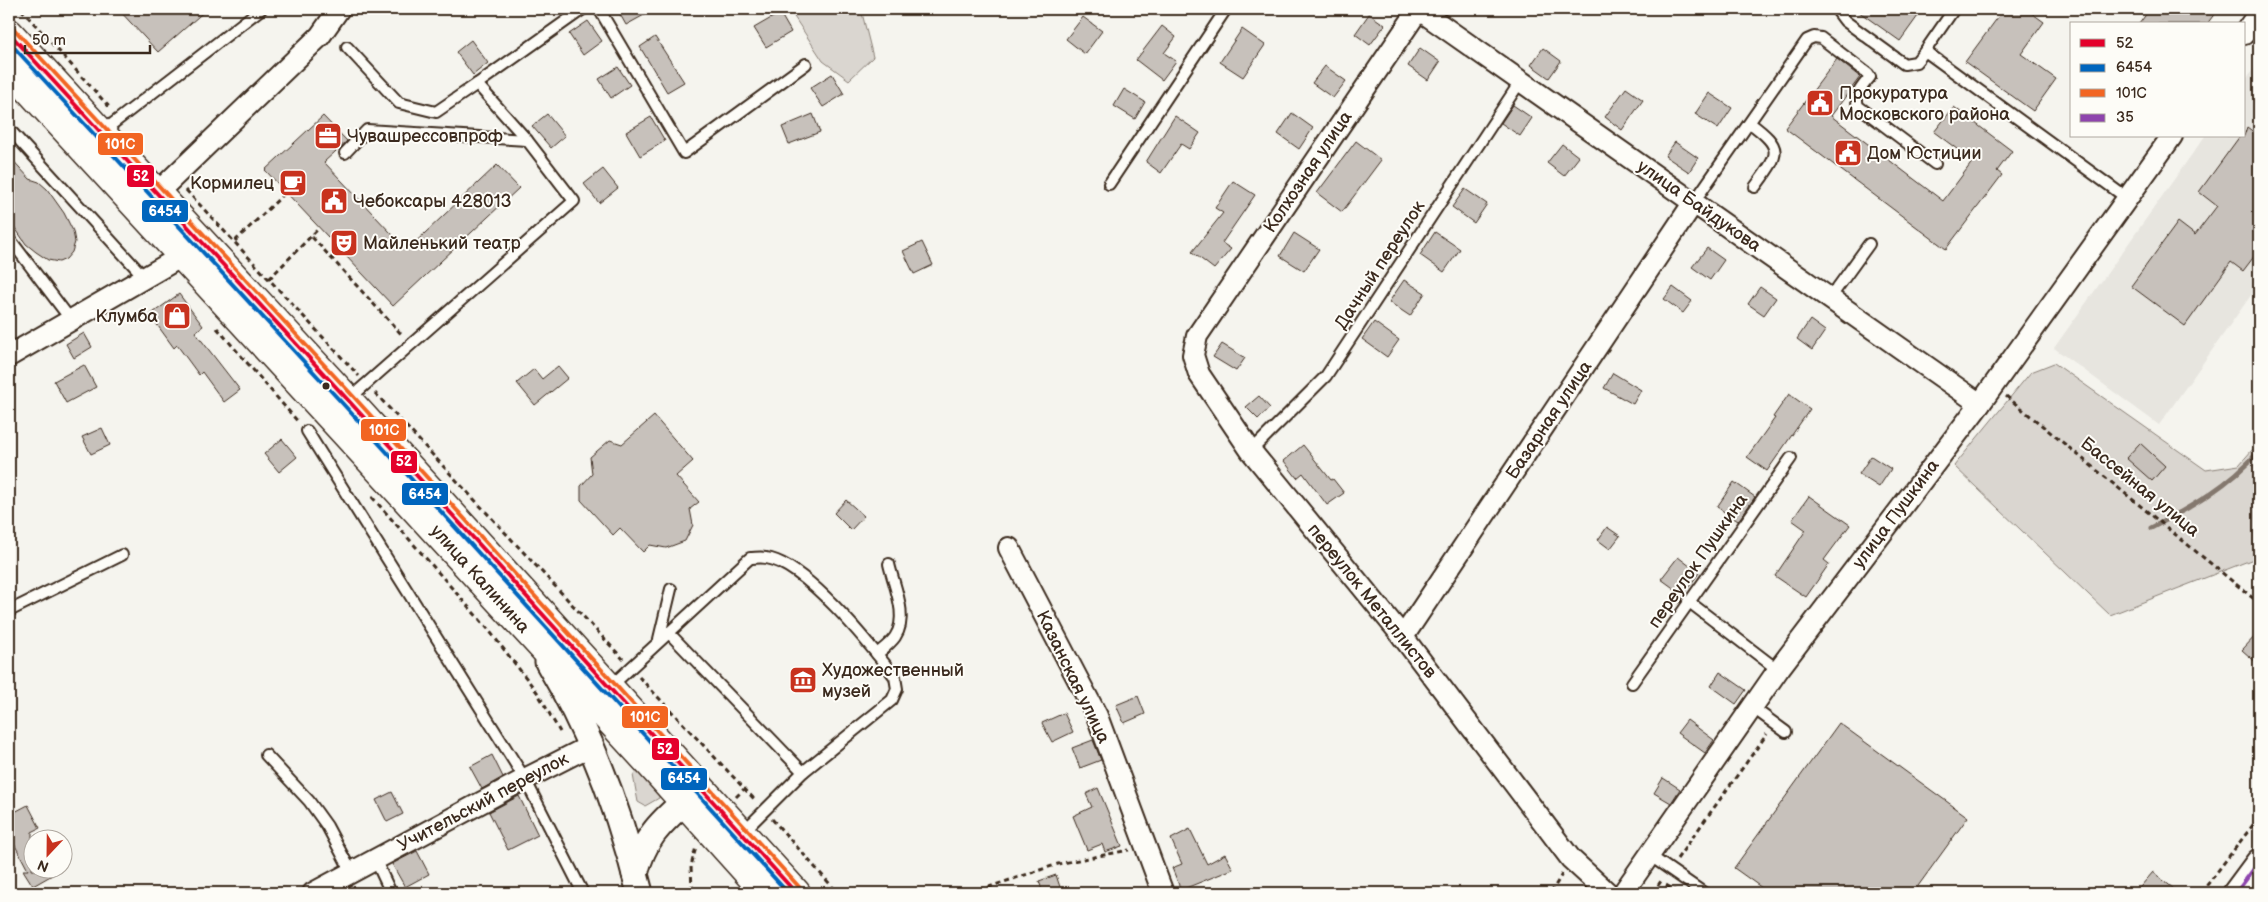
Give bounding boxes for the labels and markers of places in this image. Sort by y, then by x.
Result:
place label: Прокуратура Московского района [1839,83,2010,125]
public building icon: Прокуратура Московского района [1805,88,1835,118]
office icon: Чувашрессовпроф [313,121,343,151]
place label: Чувашрессовпроф [347,126,503,147]
public building icon: Дом Юстиции [1833,138,1863,168]
place label: Дом Юстиции [1867,143,1981,164]
cafe icon: Кормилец [278,168,308,198]
place label: Кормилец [190,173,274,194]
public building icon: Чебоксары 428013 [319,186,349,216]
place label: Чебоксары 428013 [353,191,512,212]
theatre icon: Майленький театр [329,228,359,258]
place label: Майленький театр [363,233,521,254]
shop icon: Клумба [162,301,192,331]
place label: Клумба [96,306,158,327]
unlabelled marker [321,381,331,391]
place label: Художественный музей [822,660,964,702]
museum icon: Художественный музей [788,665,818,695]

